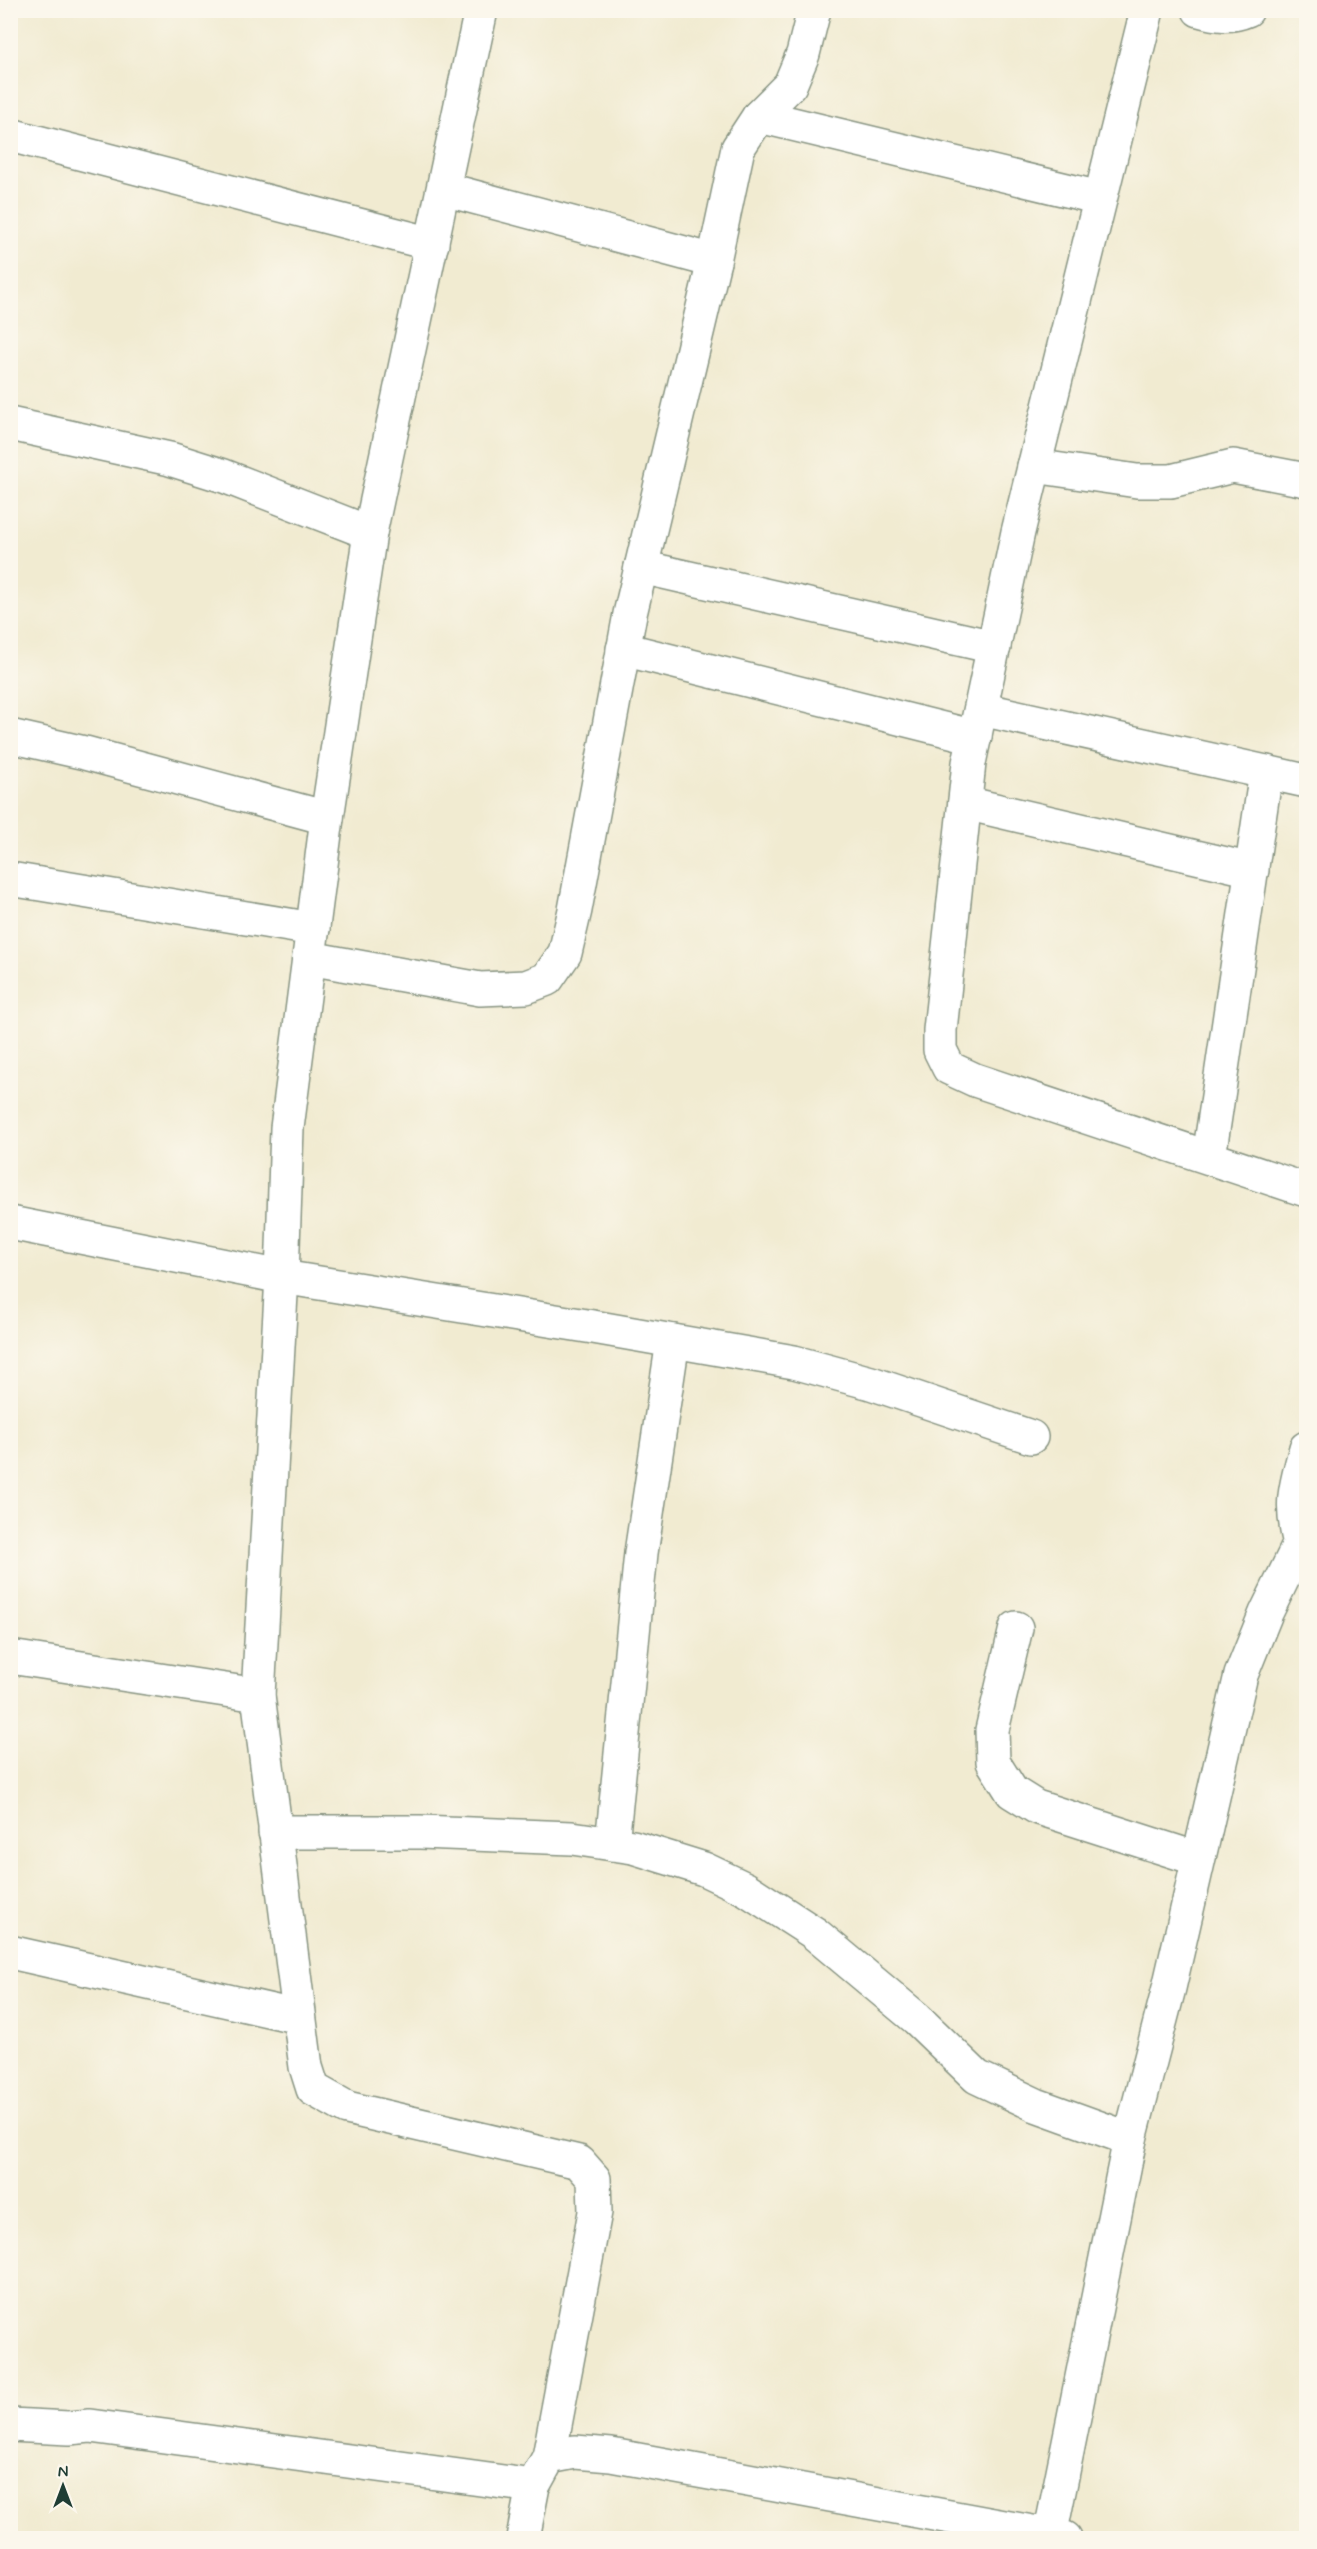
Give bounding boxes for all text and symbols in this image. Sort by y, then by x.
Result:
north arrow [33,2456,93,2516]
text: N [58,2462,68,2483]

